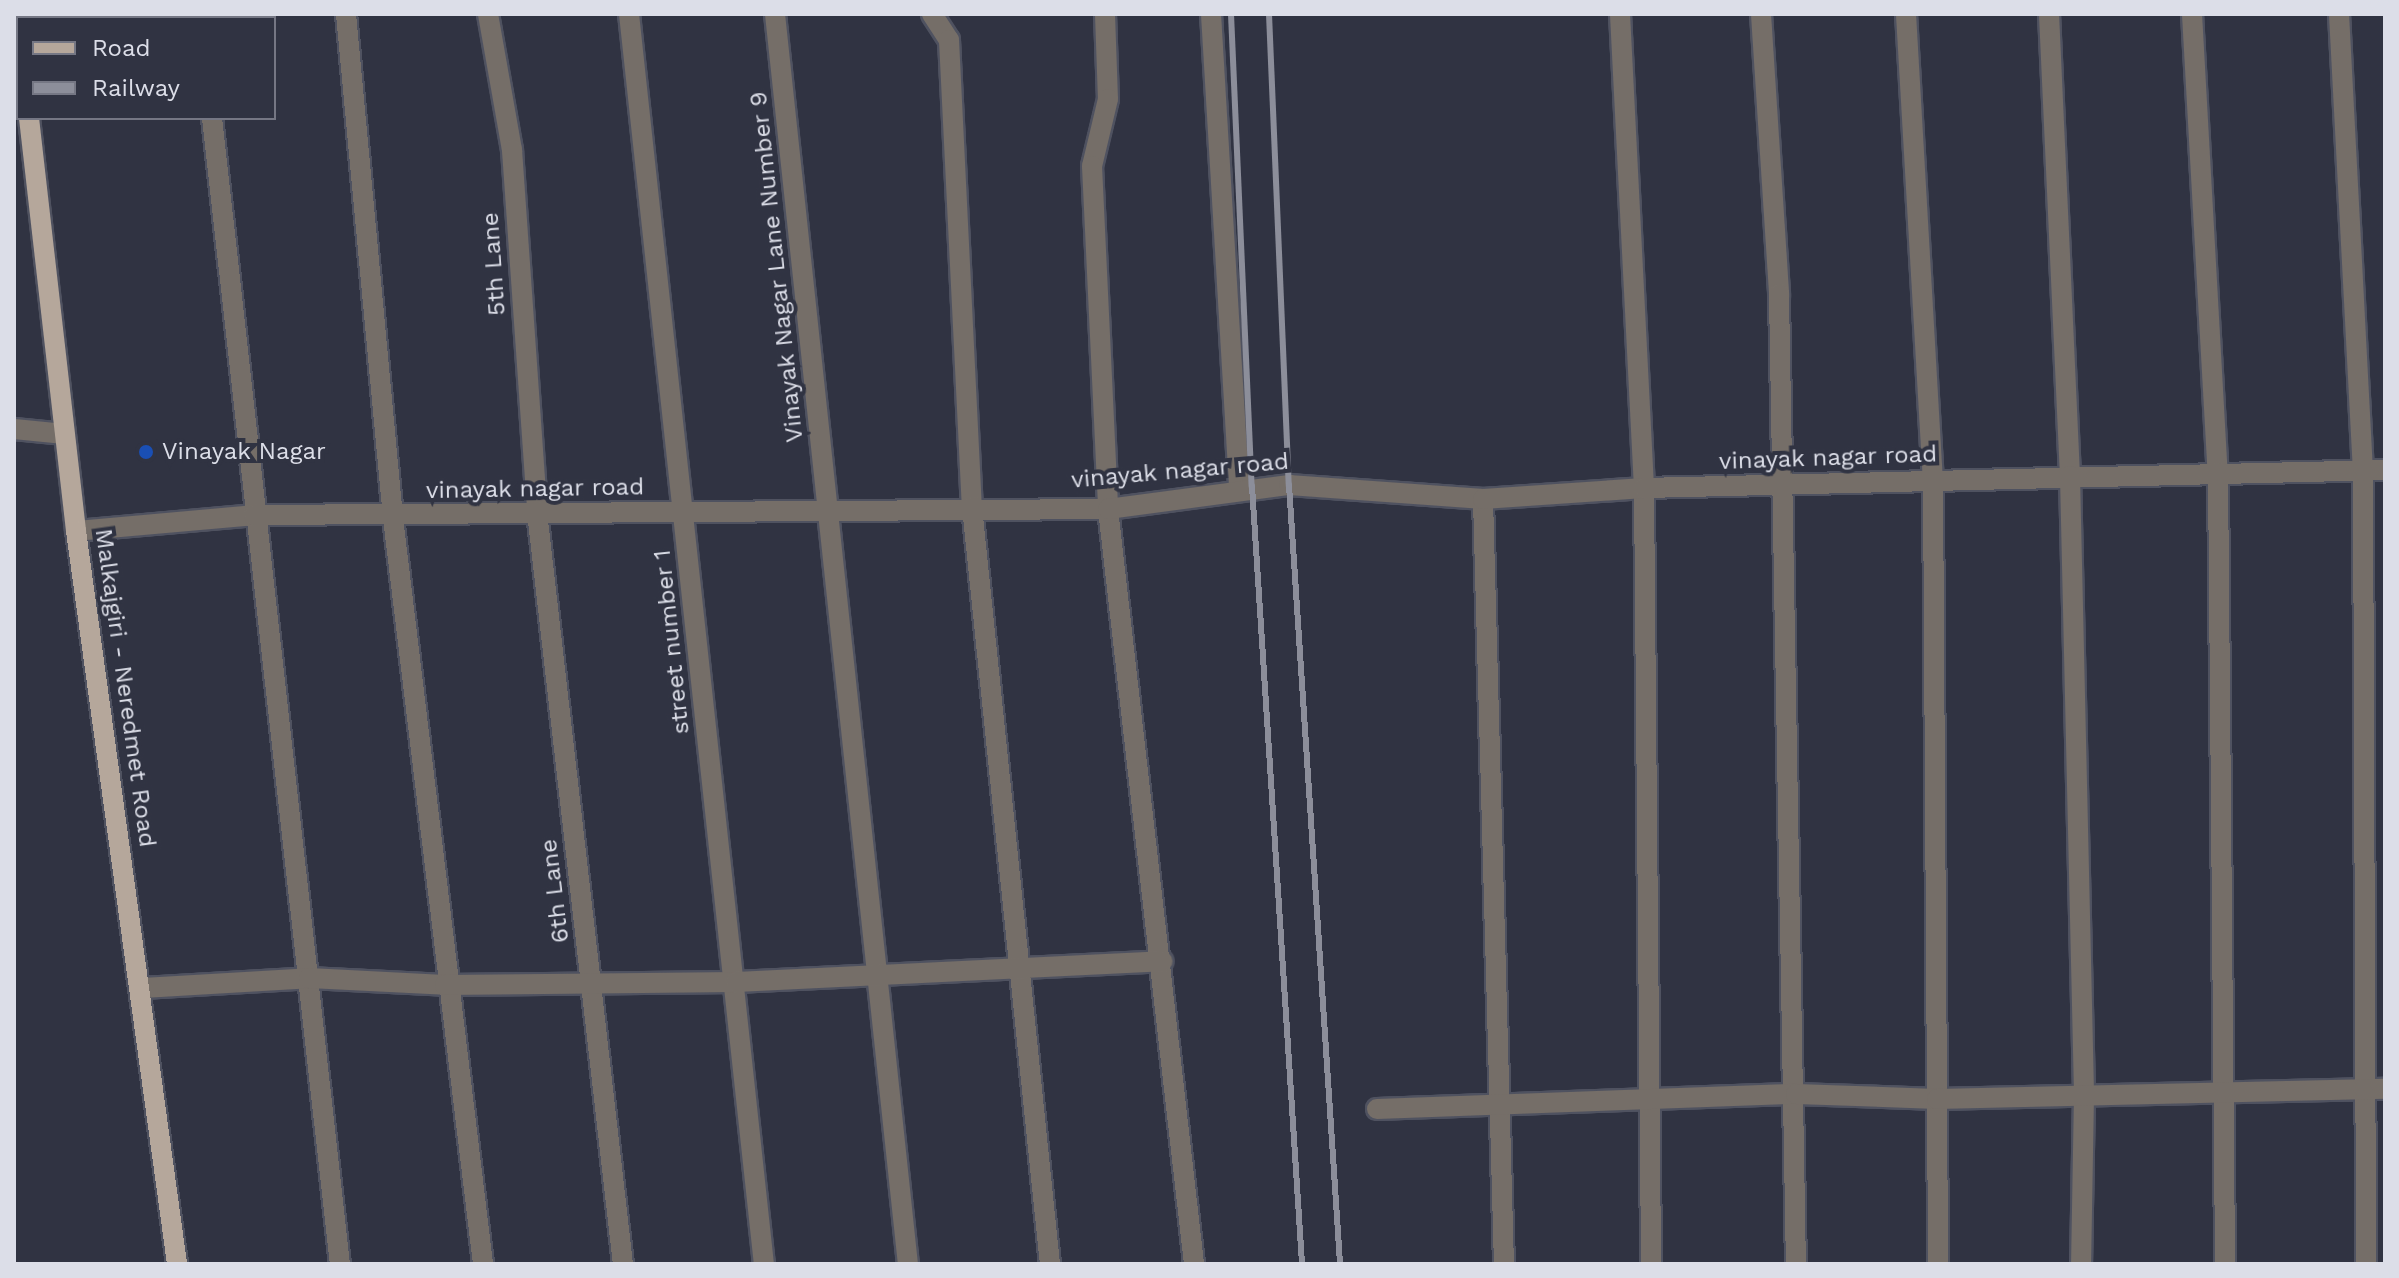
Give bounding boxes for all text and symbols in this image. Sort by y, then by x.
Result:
legend [16,16,276,120]
text: Road [92,34,151,62]
text: Railway [92,74,180,102]
street label: Vinayak Nagar Lane Number 9 [744,89,810,445]
street label: 5th Lane [476,211,512,317]
place label: Vinayak Nagar [162,438,326,466]
street label: vinayak nagar road [1718,440,1938,476]
marker: Vinayak Nagar [137,443,155,461]
street label: vinayak nagar road [1070,447,1290,495]
street label: vinayak nagar road [425,473,645,505]
street label: Malkajgiri - Neredmet Road [88,527,162,849]
street label: street number 1 [648,548,696,736]
street label: 6th Lane [534,837,576,945]

